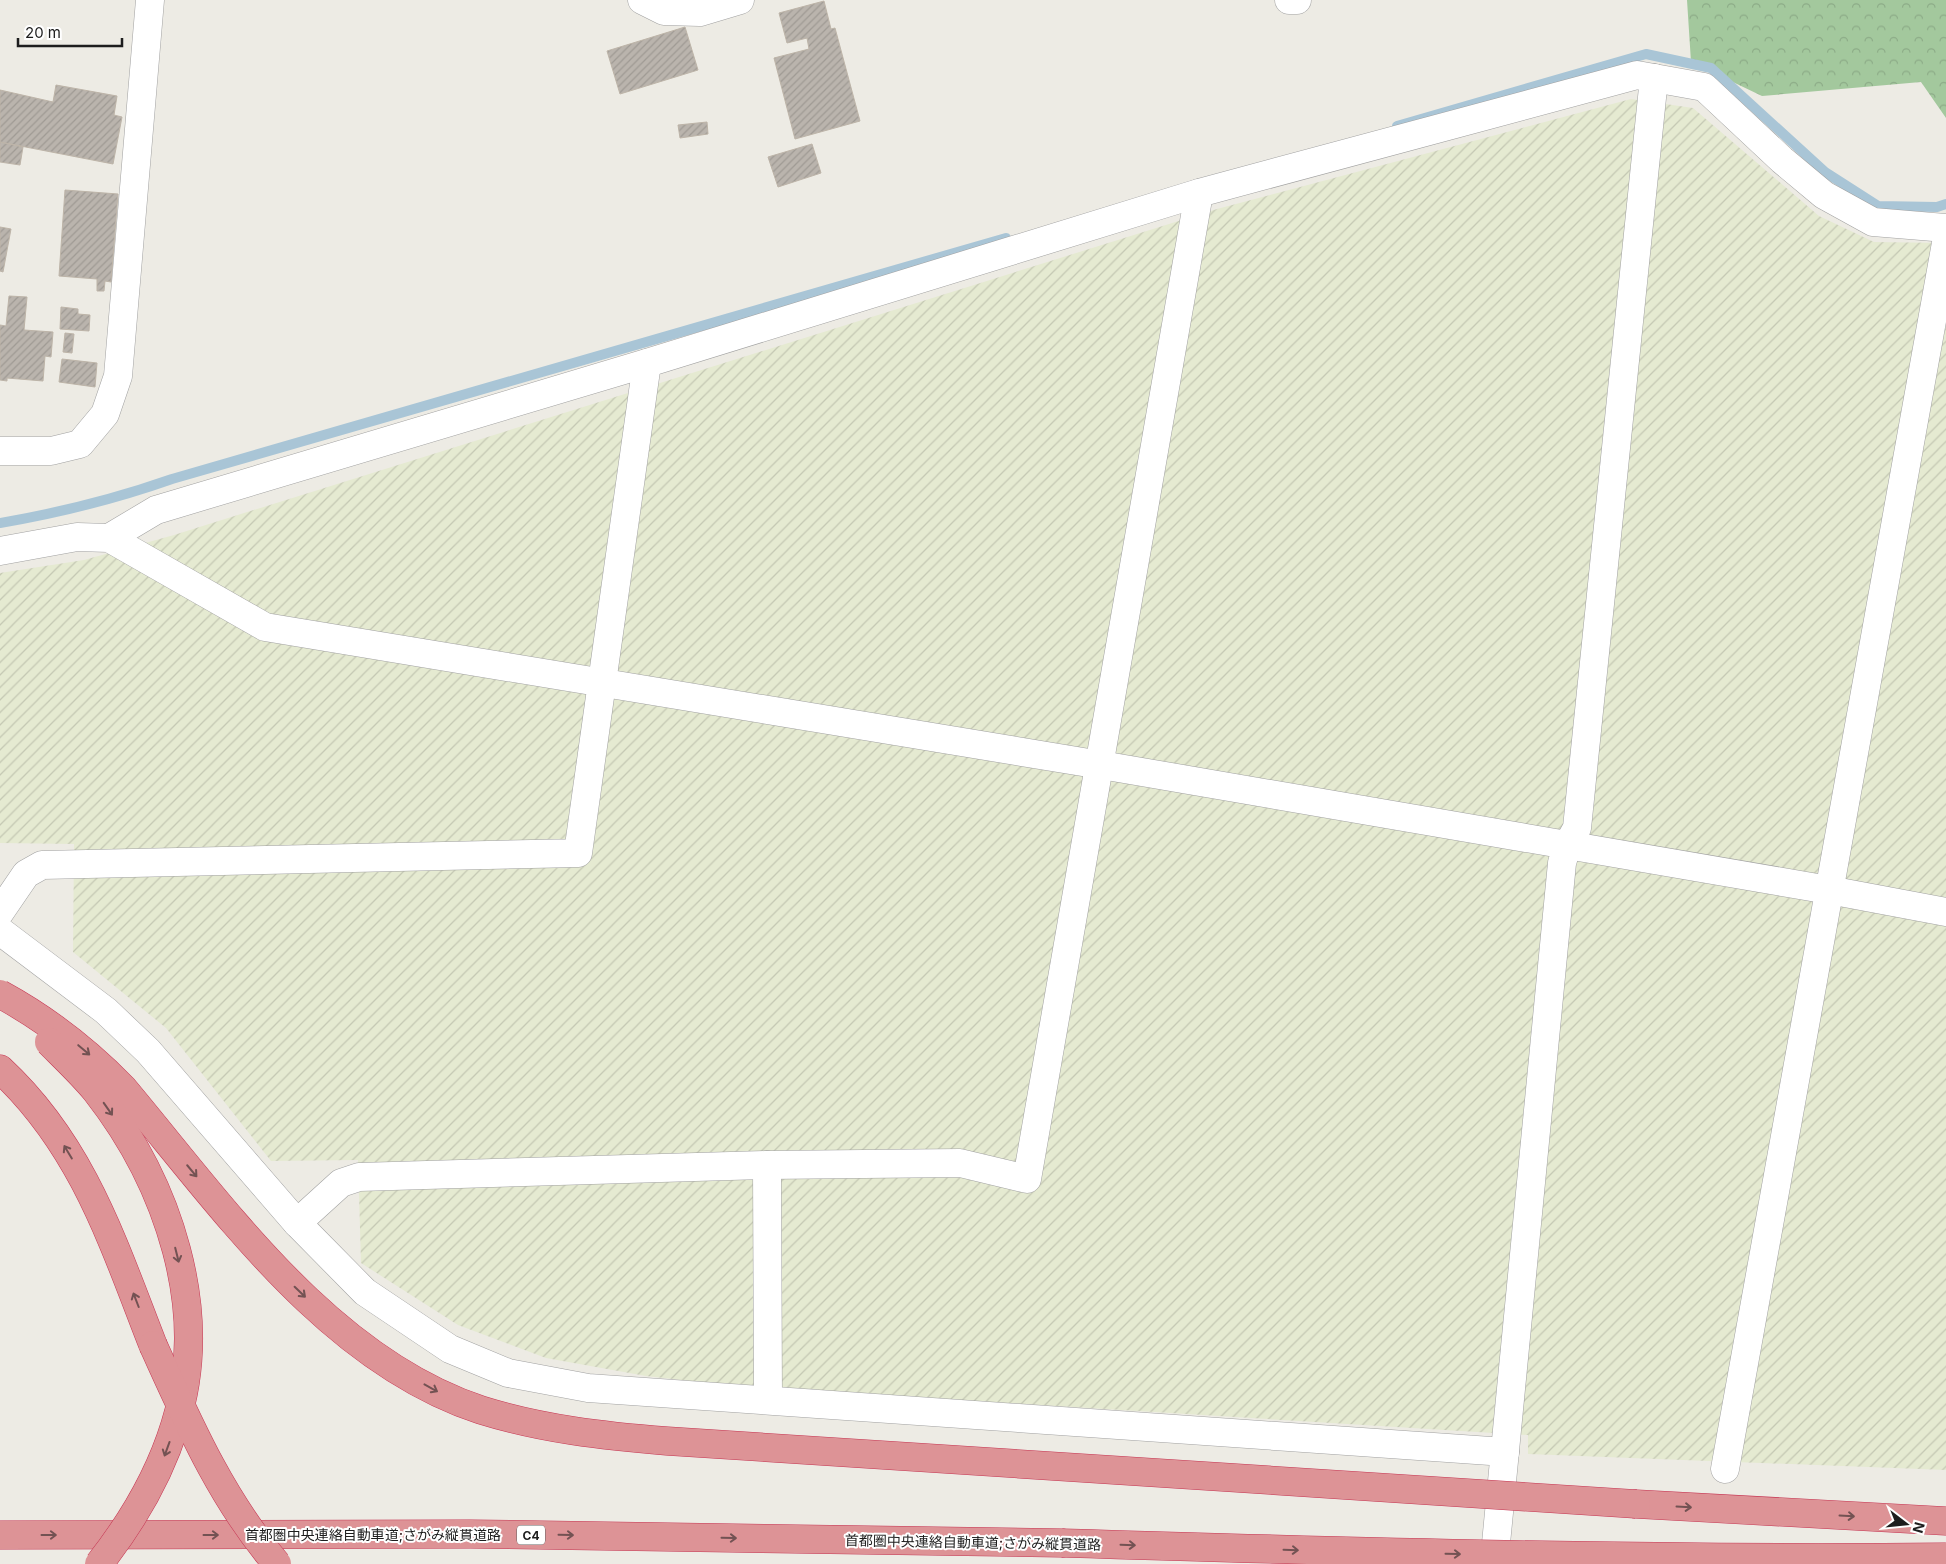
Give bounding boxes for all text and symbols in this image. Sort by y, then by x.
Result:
scale bar [18,15,121,47]
text: 20 m [25,23,61,42]
one-way arrow [77,1045,90,1056]
one-way arrow [103,1102,113,1116]
one-way arrow [63,1146,73,1160]
one-way arrow [187,1164,198,1177]
one-way arrow [173,1246,182,1262]
one-way arrow [294,1286,306,1298]
one-way arrow [130,1293,140,1308]
one-way arrow [423,1383,438,1393]
one-way arrow [162,1440,171,1456]
north arrow [1881,1499,1931,1549]
one-way arrow [1676,1502,1692,1511]
one-way arrow [1838,1511,1854,1520]
text: N [1909,1520,1929,1535]
street label: 首都圏中央連絡自動車道;さがみ縦貫道路 [245,1526,501,1543]
road number: C4 [517,1526,545,1544]
one-way arrow [40,1530,56,1540]
one-way arrow [202,1530,219,1540]
one-way arrow [558,1530,574,1540]
street label: 首都圏中央連絡自動車道;さがみ縦貫道路 [845,1531,1101,1553]
one-way arrow [720,1533,736,1543]
one-way arrow [1120,1540,1136,1550]
one-way arrow [1282,1545,1299,1555]
one-way arrow [1444,1549,1461,1559]

